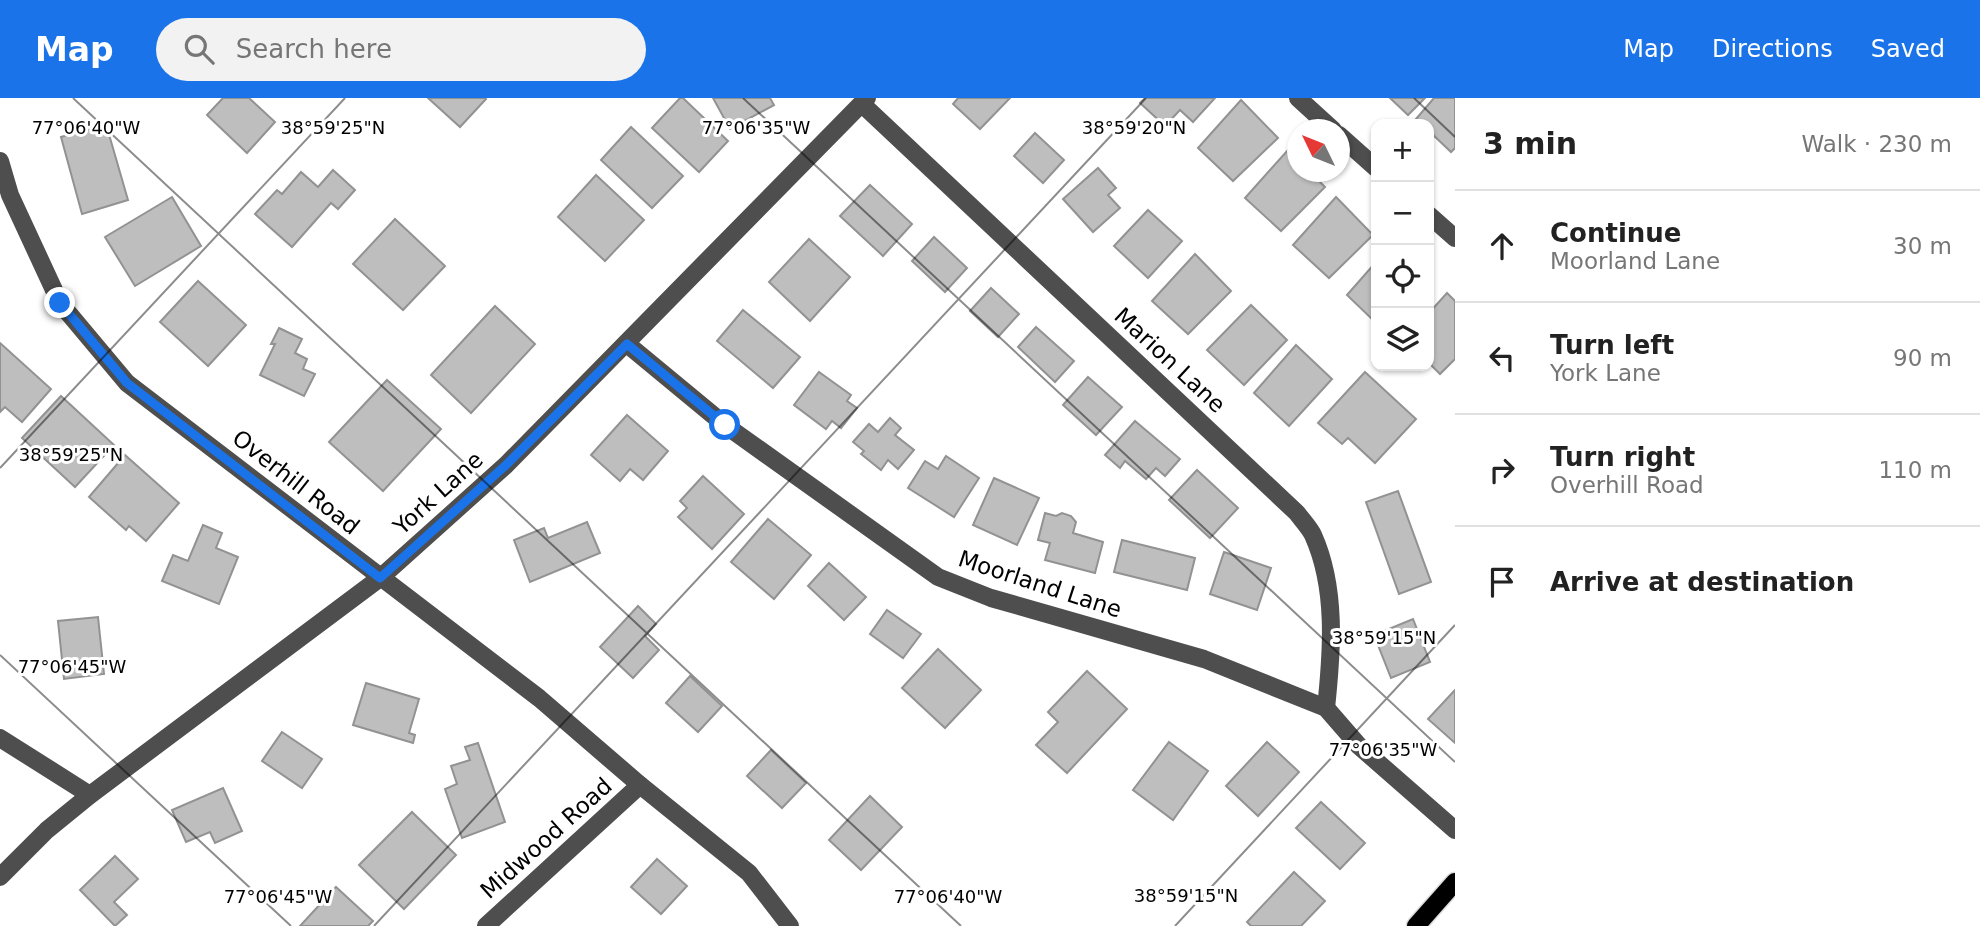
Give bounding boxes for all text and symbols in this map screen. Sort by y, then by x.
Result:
search box [156,18,646,81]
text: Map [35,30,114,69]
icon: search [180,30,218,68]
text: Search here [236,34,392,64]
text: Map [1623,35,1674,63]
text: Directions [1712,35,1833,63]
text: Saved [1871,35,1945,63]
text: 77°06'40"W [32,117,141,138]
text: 38°59'25"N [281,117,385,138]
text: 77°06'35"W [702,117,811,138]
text: 38°59'20"N [1082,117,1186,138]
north arrow [1287,119,1350,182]
map controls [1371,119,1434,371]
button: + [1371,119,1434,182]
text: 3 min [1483,126,1577,161]
text: Walk · 230 m [1801,131,1952,157]
button: − [1371,182,1434,245]
text: Continue [1550,218,1681,248]
icon: ahead [1483,227,1521,265]
text: 30 m [1893,233,1952,259]
button: locate [1371,245,1434,308]
text: Moorland Lane [1550,248,1720,274]
route end [44,287,75,318]
street label: Marion Lane [1109,302,1231,418]
button: layers [1371,308,1434,371]
text: Turn left [1550,330,1674,360]
icon: left [1483,339,1521,377]
text: 90 m [1893,345,1952,371]
text: York Lane [1550,360,1661,386]
route start [709,409,740,440]
street label: Overhill Road [227,424,365,540]
text: Turn right [1550,442,1695,472]
text: 38°59'25"N [19,444,123,465]
street label: York Lane [387,446,488,540]
icon: right [1483,451,1521,489]
text: 110 m [1878,457,1952,483]
text: Overhill Road [1550,472,1704,498]
street label: Moorland Lane [955,545,1125,623]
icon: arrive [1483,563,1521,601]
text: Arrive at destination [1550,567,1854,597]
text: 38°59'15"N [1332,627,1436,648]
text: 77°06'45"W [18,656,127,677]
text: 77°06'35"W [1329,739,1438,760]
street label: Midwood Road [475,772,617,904]
text: 38°59'15"N [1134,885,1238,906]
text: 77°06'45"W [224,886,333,907]
text: 77°06'40"W [894,886,1003,907]

